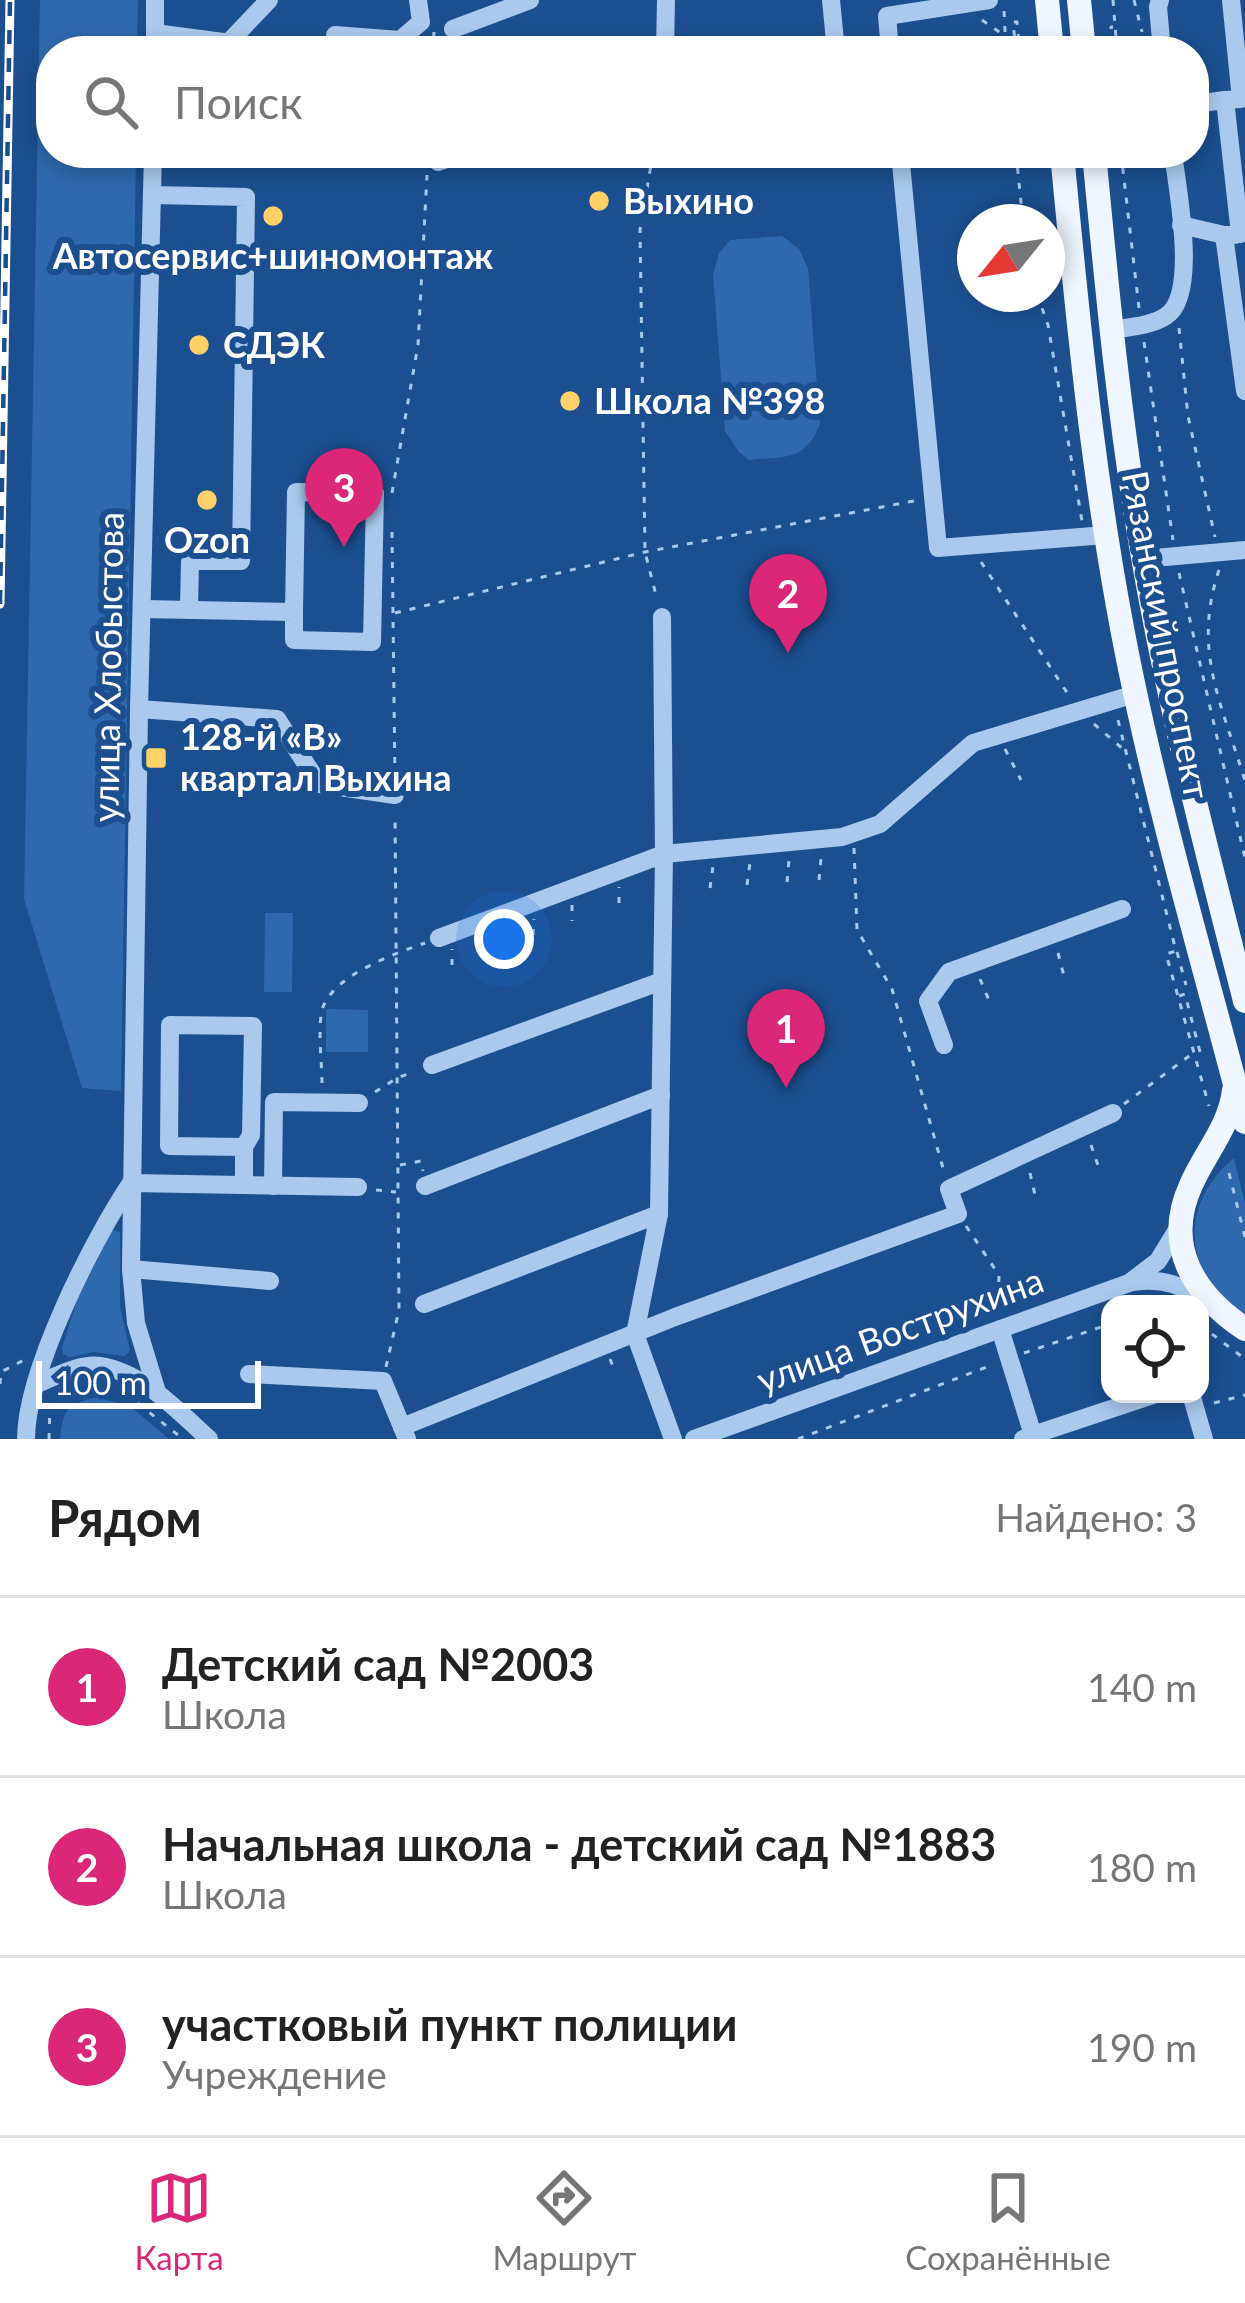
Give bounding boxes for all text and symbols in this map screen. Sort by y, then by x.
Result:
search box [36,36,1209,168]
icon: search [78,69,144,135]
text: Поиск [174,75,303,129]
place label: Выхино [623,178,754,222]
marker: Выхино [586,188,612,214]
marker: Автосервис+шиномонтаж [260,203,286,229]
north arrow [957,204,1065,312]
place label: Автосервис+шиномонтаж [52,233,494,277]
place label: СДЭК [223,322,325,366]
marker: СДЭК [186,332,212,358]
place label: Школа №398 [594,378,825,422]
marker: Школа №398 [557,388,583,414]
pin: 3 [305,448,383,547]
street label: Рязанский проспект [1114,467,1220,803]
marker: Ozon [194,487,220,513]
street label: улица Хлобыстова [82,511,132,823]
place label: Ozon [164,517,250,561]
pin: 2 [749,554,827,653]
place label: 128-й «В» квартал Выхина [180,714,452,799]
marker: 128-й «В» квартал Выхина [143,745,169,771]
your location [474,909,534,969]
pin: 1 [747,989,825,1088]
street label: улица Вострухина [751,1257,1049,1401]
map controls [1101,1295,1209,1403]
button: locate [1101,1295,1209,1403]
scale bar [36,1355,261,1408]
text: 100 m [54,1362,147,1402]
text: Рядом [48,1487,202,1548]
text: Найдено: 3 [995,1494,1197,1540]
text: Детский сад №2003 [162,1637,594,1691]
text: 1 [76,1664,98,1710]
text: 140 m [1087,1664,1197,1710]
text: Школа [162,1691,287,1737]
text: Начальная школа - детский сад №1883 [162,1817,996,1871]
text: 2 [76,1844,98,1890]
text: 180 m [1087,1844,1197,1890]
text: Школа [162,1871,287,1917]
text: участковый пункт полиции [162,1997,737,2051]
text: 3 [76,2024,98,2070]
text: 190 m [1087,2024,1197,2070]
text: Учреждение [162,2051,387,2097]
tab: Карта [134,2165,224,2277]
tab: Маршрут [492,2165,636,2277]
tab: Сохранённые [905,2165,1111,2277]

